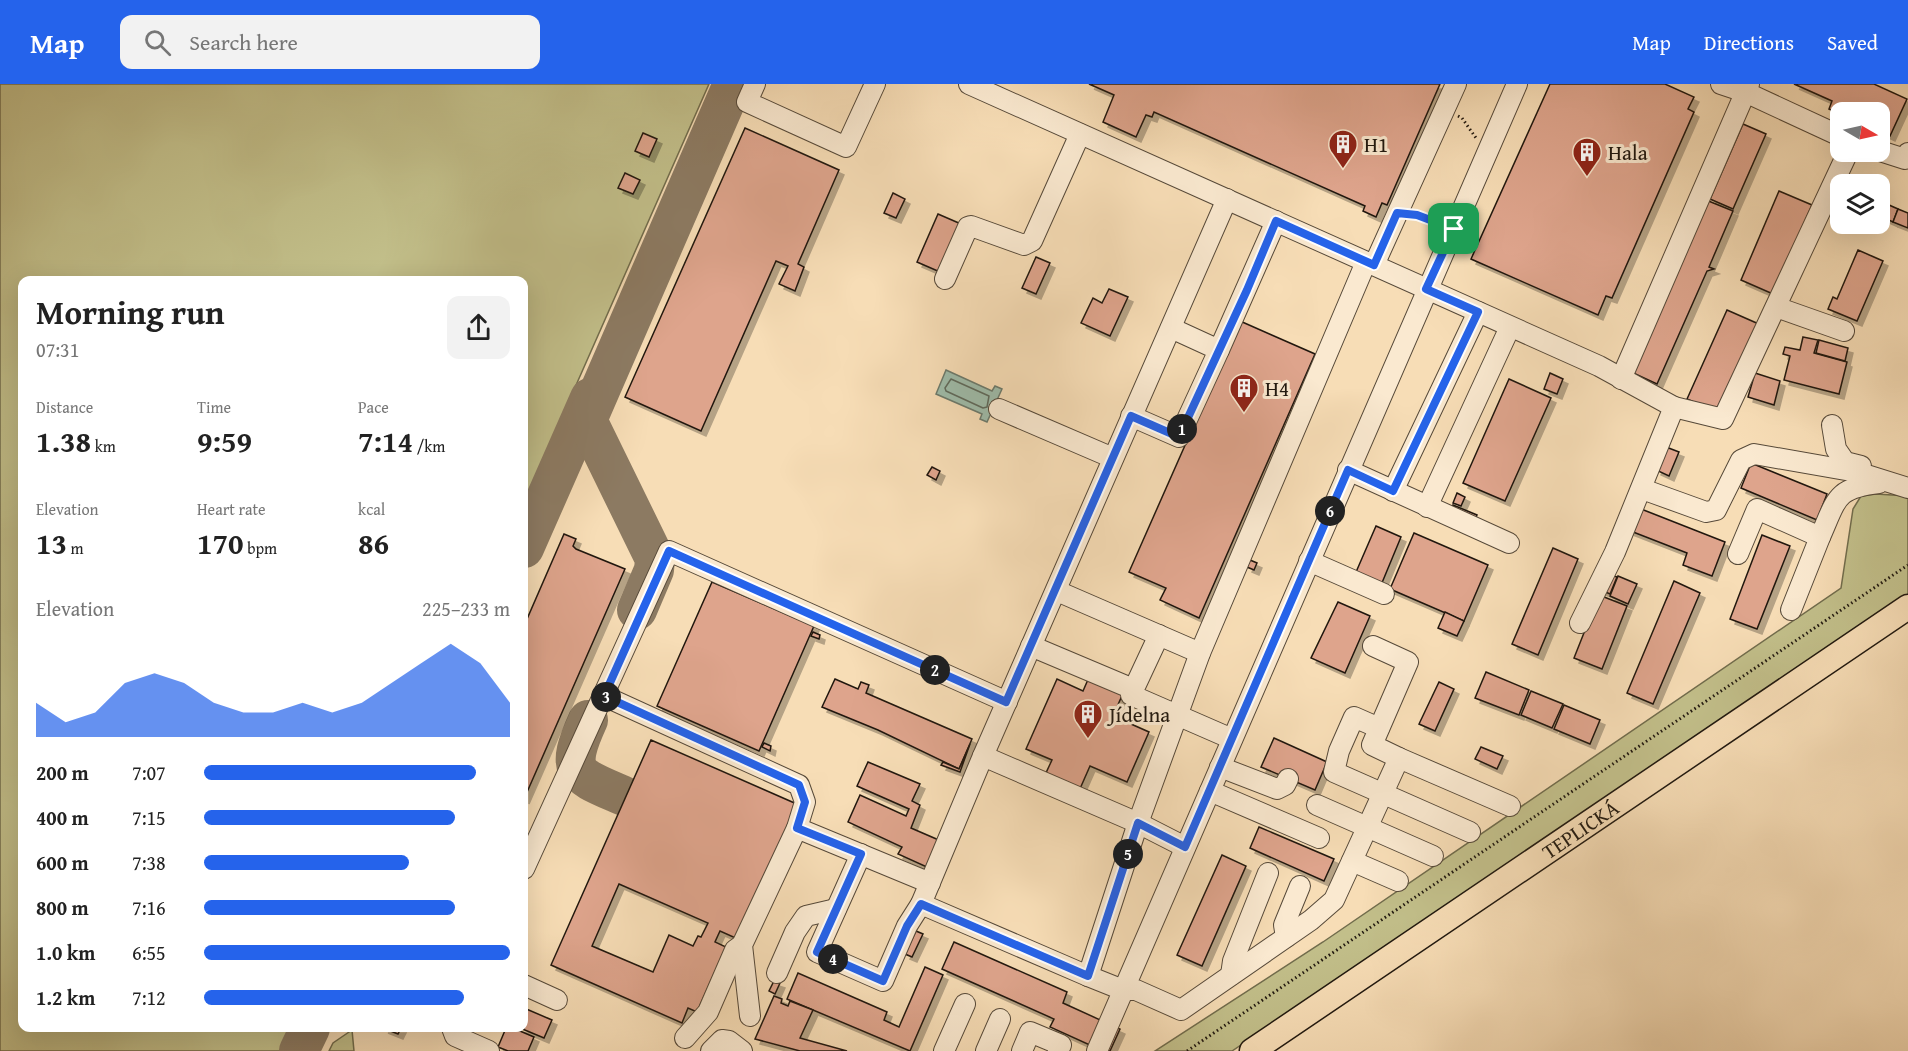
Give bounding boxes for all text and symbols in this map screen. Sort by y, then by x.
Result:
search box [120,15,540,69]
text: Map [30,22,84,63]
icon: search [141,26,174,59]
text: Search here [189,26,298,58]
text: Map [1632,27,1671,58]
text: Directions [1704,27,1794,58]
text: Saved [1827,27,1878,58]
north arrow [1830,102,1890,162]
map controls [1830,102,1890,234]
building icon: H1 [1327,128,1359,170]
place label: H1 [1364,129,1388,160]
building icon: Hala [1571,136,1603,178]
place label: Hala [1608,137,1648,168]
button: layers [1830,174,1890,234]
pin [1428,203,1479,254]
icon: arrive [1437,212,1470,245]
text: Morning run [36,288,225,336]
button: share [447,296,510,359]
text: 07:31 [36,335,79,364]
building icon: H4 [1228,372,1260,414]
place label: H4 [1265,373,1289,404]
text: Distance [36,395,93,419]
text: Time [197,395,231,419]
text: Pace [358,395,389,419]
pin: 1 [1167,414,1197,444]
text: 1 [1178,417,1186,441]
text: 1.38 [36,419,91,463]
text: 9:59 [197,419,252,463]
text: 7:14 [358,419,413,463]
text: km [91,434,116,458]
text: /km [413,434,445,458]
pin: 6 [1315,496,1345,526]
text: Elevation [36,497,99,521]
text: Heart rate [197,497,266,521]
text: kcal [358,497,385,521]
text: 6 [1326,499,1334,523]
text: 13 [36,521,67,565]
text: 170 [197,521,244,565]
text: 86 [358,521,389,565]
text: m [67,536,84,560]
text: bpm [244,536,277,560]
text: Elevation [36,594,114,623]
text: 225–233 m [422,594,510,623]
pin: 2 [920,655,950,685]
text: 2 [931,658,939,682]
pin: 3 [591,682,621,712]
text: 3 [602,685,610,709]
building icon: Jídelna [1072,698,1104,740]
place label: Jídelna [1106,699,1170,730]
text: 200 m [36,758,89,787]
text: 7:07 [132,758,166,787]
street label: TEPLICKÁ [1535,792,1625,866]
text: 400 m [36,803,89,832]
text: 7:15 [132,803,166,832]
pin: 5 [1113,839,1143,869]
text: 5 [1124,842,1132,866]
text: 600 m [36,848,89,877]
text: 7:38 [132,848,166,877]
text: 800 m [36,893,89,922]
text: 7:16 [132,893,166,922]
text: 1.0 km [36,938,95,967]
text: 6:55 [132,938,166,967]
pin: 4 [818,944,848,974]
text: 4 [829,947,837,971]
text: 1.2 km [36,983,95,1012]
text: 7:12 [132,983,166,1012]

